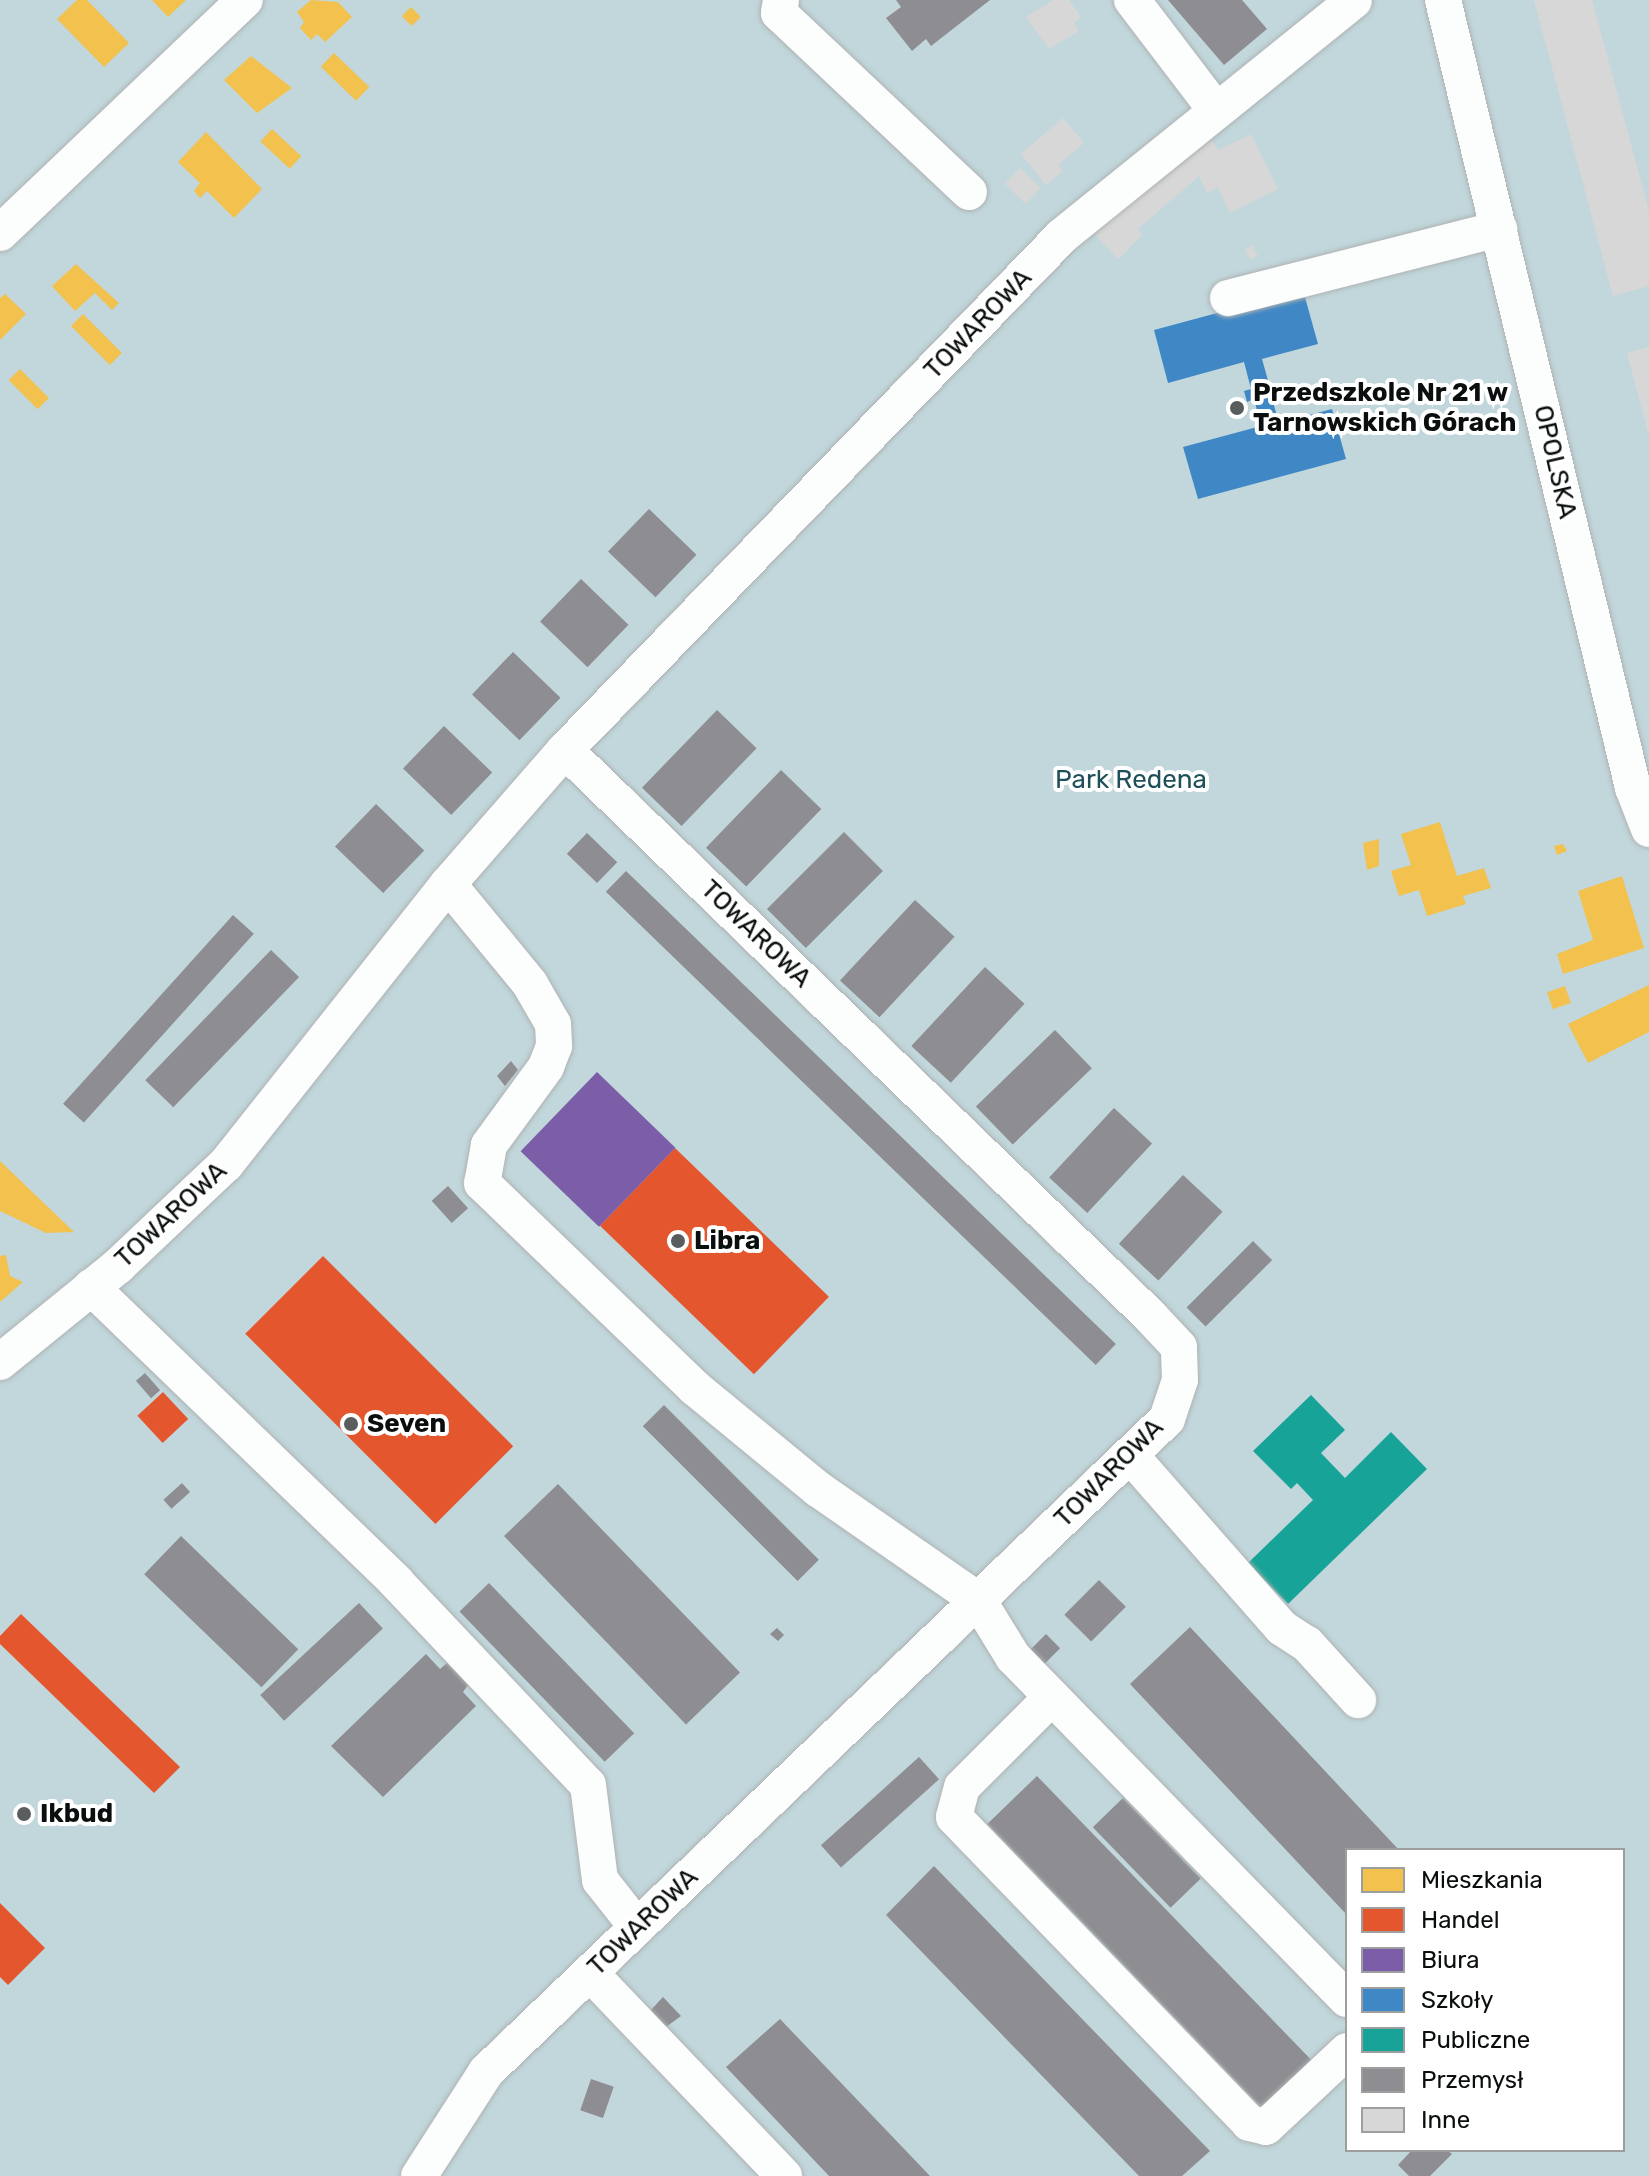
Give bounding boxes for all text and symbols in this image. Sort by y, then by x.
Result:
street label: TOWAROWA [918,262,1038,386]
place label: Przedszkole Nr 21 w Tarnowskich Górach [1253,377,1516,438]
marker: Przedszkole Nr 21 w Tarnowskich Górach [1228,399,1246,417]
street label: OPOLSKA [1527,402,1583,522]
park label: Park Redena [1055,764,1207,796]
street label: TOWAROWA [694,874,818,994]
street label: TOWAROWA [109,1155,233,1275]
place label: Libra [694,1225,760,1257]
marker: Libra [669,1232,687,1250]
place label: Seven [367,1408,446,1440]
street label: TOWAROWA [1048,1412,1170,1534]
marker: Seven [342,1415,360,1433]
place label: Ikbud [40,1798,113,1830]
marker: Ikbud [15,1805,33,1823]
legend [1345,1848,1625,2152]
street label: TOWAROWA [581,1862,705,1982]
text: Mieszkania [1421,1866,1543,1894]
text: Handel [1421,1906,1499,1934]
text: Biura [1421,1946,1479,1974]
text: Szkoły [1421,1986,1494,2014]
text: Publiczne [1421,2026,1530,2054]
text: Przemysł [1421,2066,1524,2094]
text: Inne [1421,2106,1470,2134]

